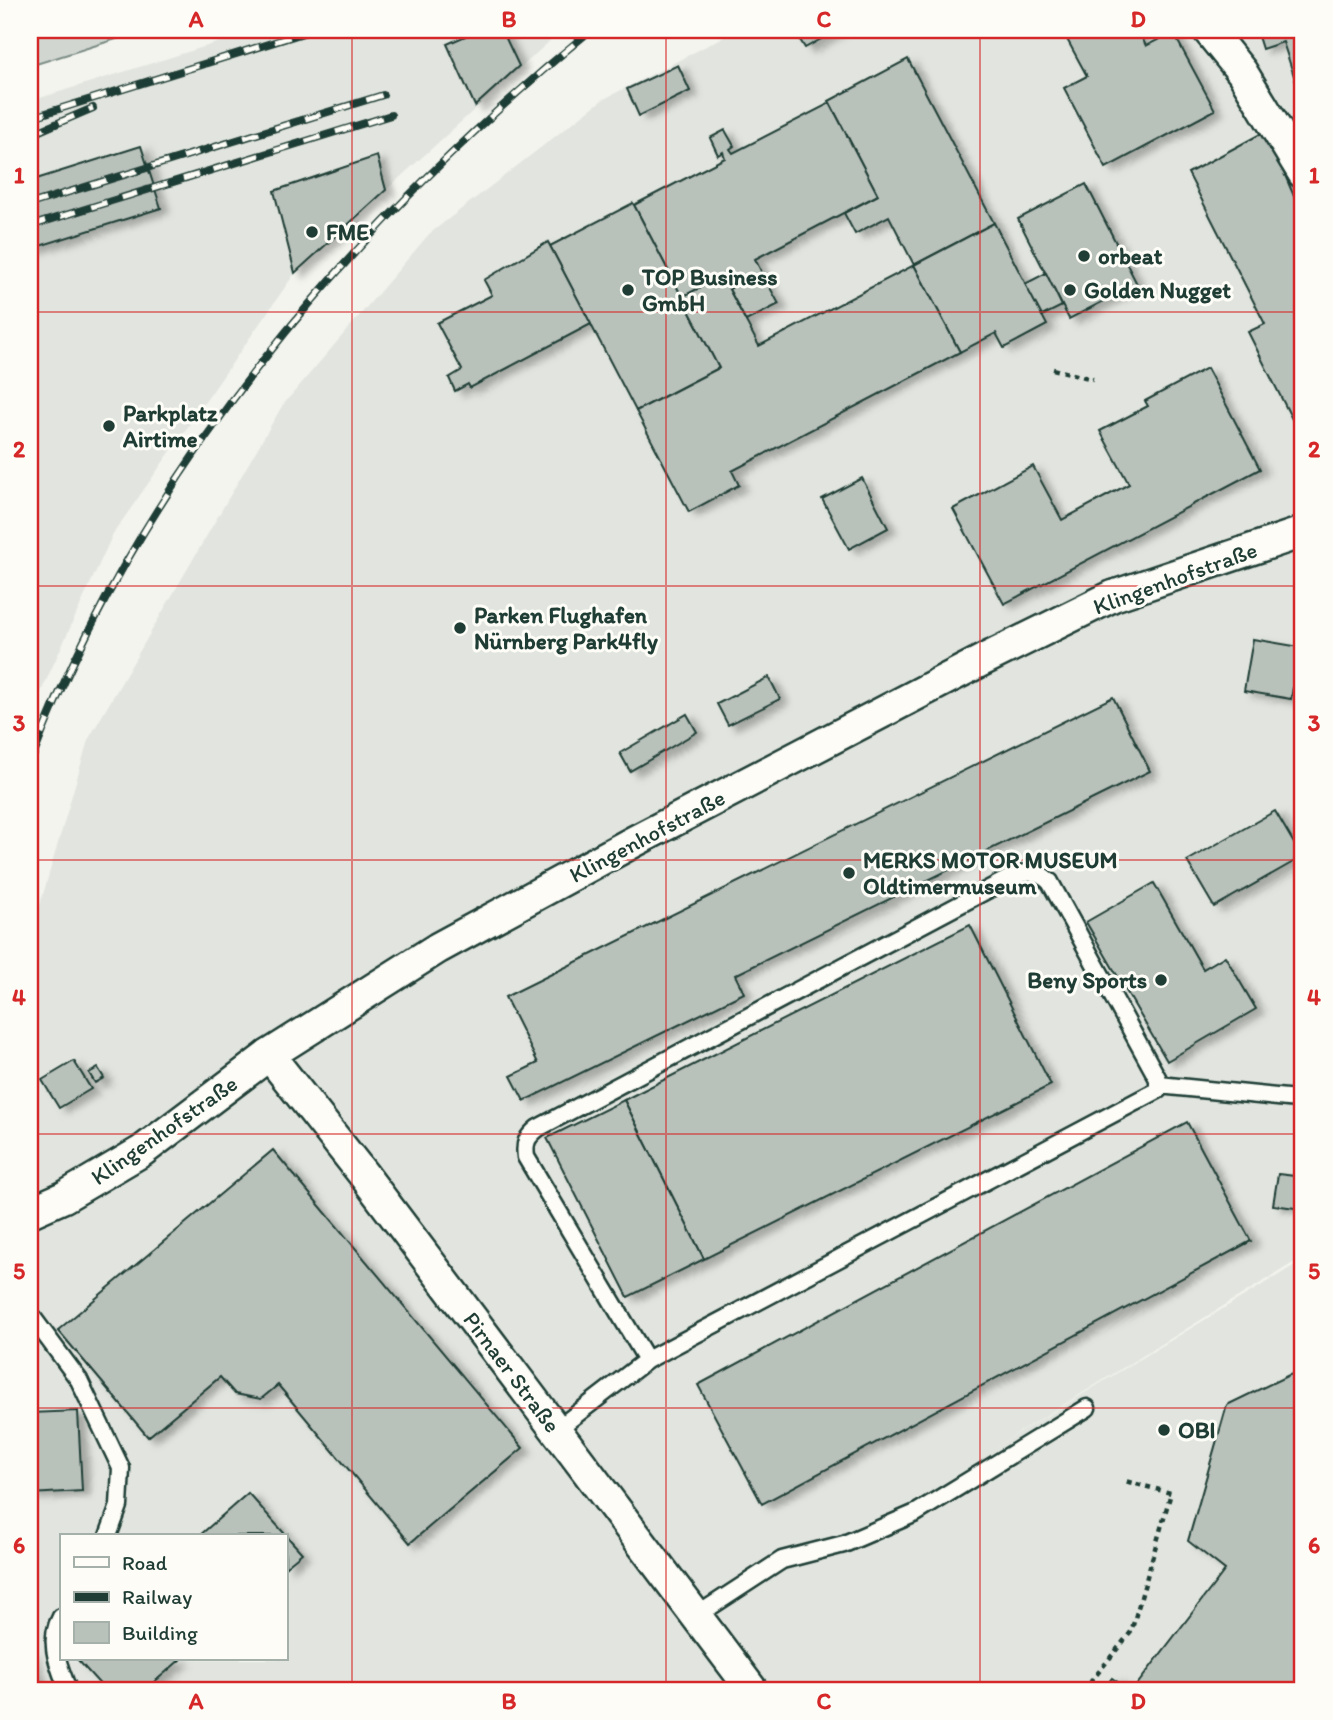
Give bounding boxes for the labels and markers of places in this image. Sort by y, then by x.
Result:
place label: FME [326,218,369,246]
marker: FME [304,224,320,240]
place label: orbeat [1098,242,1163,270]
marker: orbeat [1076,248,1092,264]
place label: TOP Business GmbH [641,263,778,317]
place label: Golden Nugget [1084,276,1231,304]
marker: TOP Business GmbH [620,282,636,298]
marker: Golden Nugget [1062,282,1078,298]
place label: Parkplatz Airtime [122,399,218,453]
marker: Parkplatz Airtime [101,418,117,434]
place label: Parken Flughafen Nürnberg Park4fly [474,601,658,655]
marker: Parken Flughafen Nürnberg Park4fly [452,620,468,636]
place label: MERKS MOTOR MUSEUM Oldtimermuseum [863,846,1118,900]
marker: MERKS MOTOR MUSEUM Oldtimermuseum [841,865,857,881]
place label: Beny Sports [1027,966,1147,994]
marker: Beny Sports [1153,972,1169,988]
place label: OBI [1178,1416,1216,1444]
marker: OBI [1156,1422,1172,1438]

